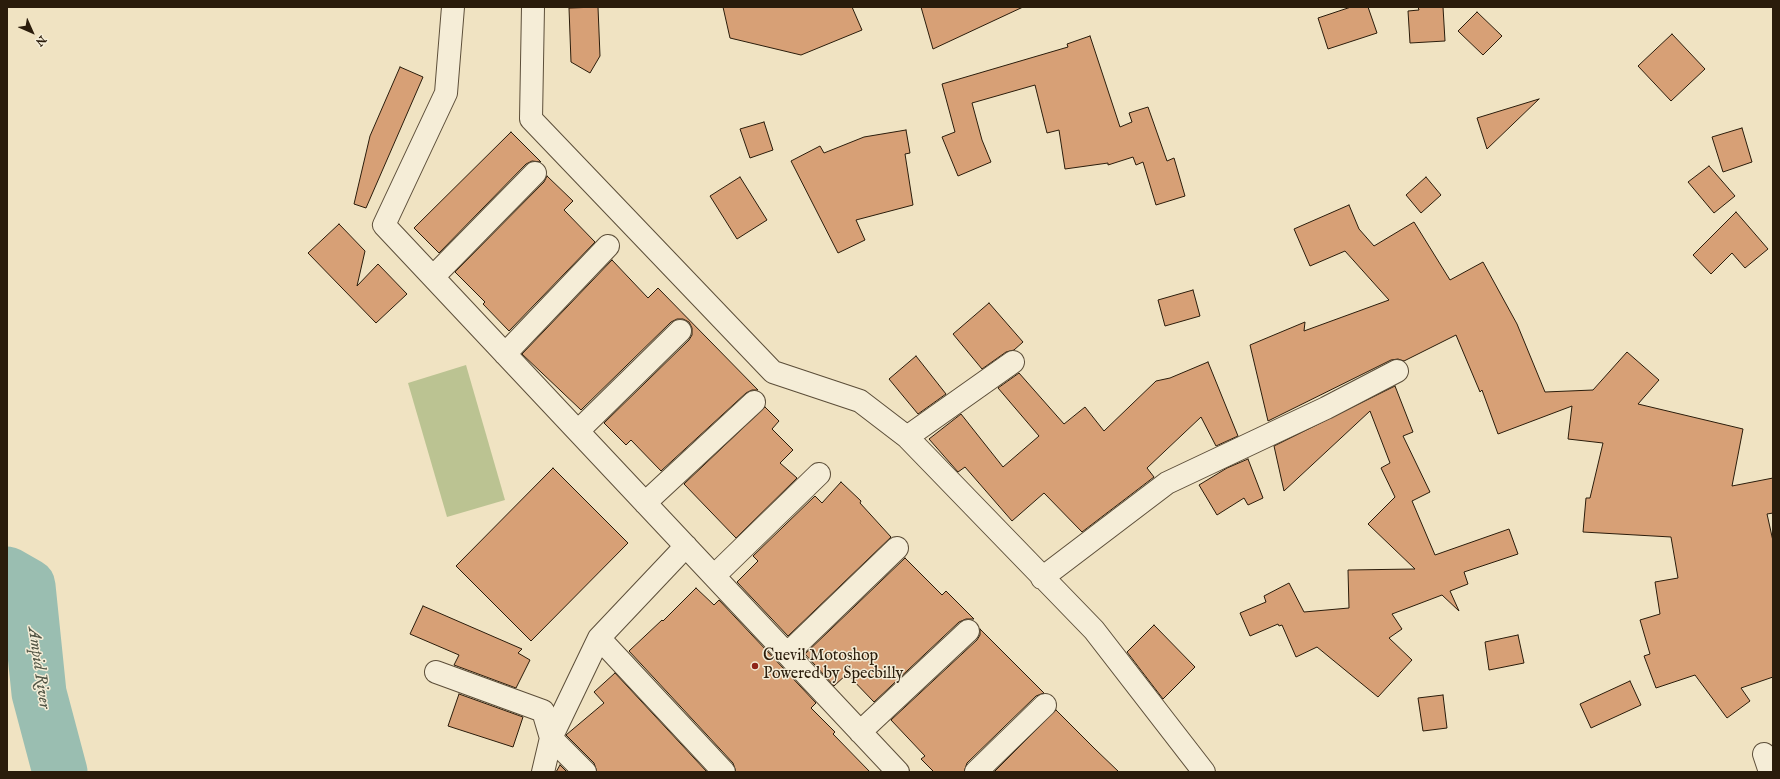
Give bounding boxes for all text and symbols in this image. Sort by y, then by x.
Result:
north arrow [12,12,52,52]
text: N [32,32,49,49]
water label: Ampid River [22,626,54,710]
place label: Cuevil Motoshop Powered by Specbilly [763,647,903,685]
marker: Cuevil Motoshop Powered by Specbilly [750,661,760,671]

